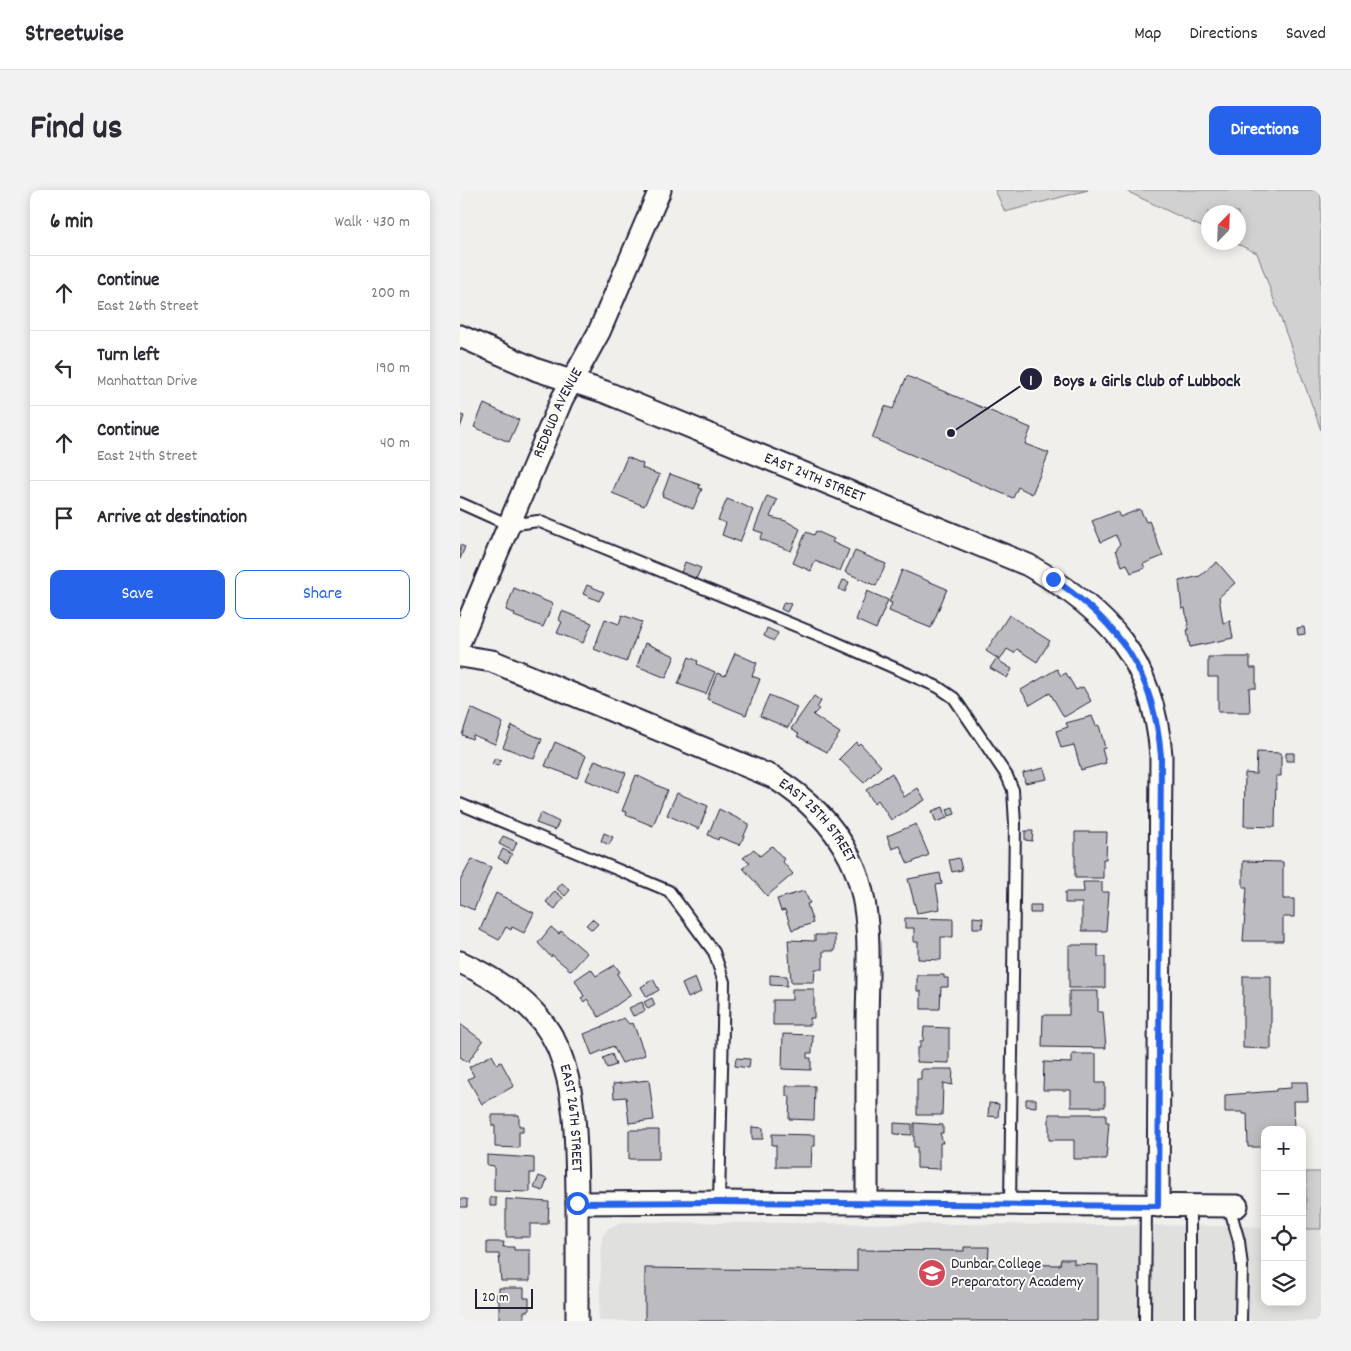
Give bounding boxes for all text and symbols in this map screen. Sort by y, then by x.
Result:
text: Streetwise [25,18,124,52]
text: Map [1134,22,1161,47]
text: Directions [1189,22,1258,47]
text: Saved [1286,22,1326,47]
text: Find us [30,105,122,155]
button: Directions [1209,106,1321,155]
north arrow [1201,205,1246,250]
text: 6 min [50,208,93,238]
text: Walk · 430 m [335,211,410,234]
text: Continue [97,268,159,295]
icon: ahead [50,279,78,307]
text: 200 m [371,282,410,305]
text: East 26th Street [97,295,199,318]
text: Turn left [97,343,160,370]
icon: left [50,354,78,382]
text: 190 m [376,357,410,380]
street label: REDBUD AVENUE [527,363,589,462]
callout: Boys & Girls Club of Lubbock [1018,363,1250,396]
text: Manhattan Drive [97,370,197,393]
text: Boys & Girls Club of Lubbock [1053,370,1241,395]
text: 1 [1029,371,1033,393]
text: Continue [97,418,159,445]
icon: ahead [50,429,78,457]
text: 40 m [380,432,410,455]
text: East 24th Street [97,445,197,468]
street label: EAST 24TH STREET [761,447,869,509]
icon: arrive [50,504,78,532]
text: Arrive at destination [97,505,247,532]
route end [1042,568,1065,591]
button: Save [50,570,225,619]
button: Share [235,570,410,619]
street label: EAST 25TH STREET [774,772,862,867]
street label: EAST 26TH STREET [553,1061,588,1173]
map controls [1261,1126,1306,1306]
button: + [1261,1126,1306,1171]
button: − [1261,1171,1306,1216]
route start [566,1192,589,1215]
button: locate [1261,1216,1306,1261]
place label: Dunbar College Preparatory Academy [951,1253,1084,1294]
school or university icon: Dunbar College Preparatory Academy [917,1258,947,1288]
button: layers [1261,1261,1306,1306]
scale bar [475,1286,532,1309]
text: 20 m [482,1288,509,1308]

